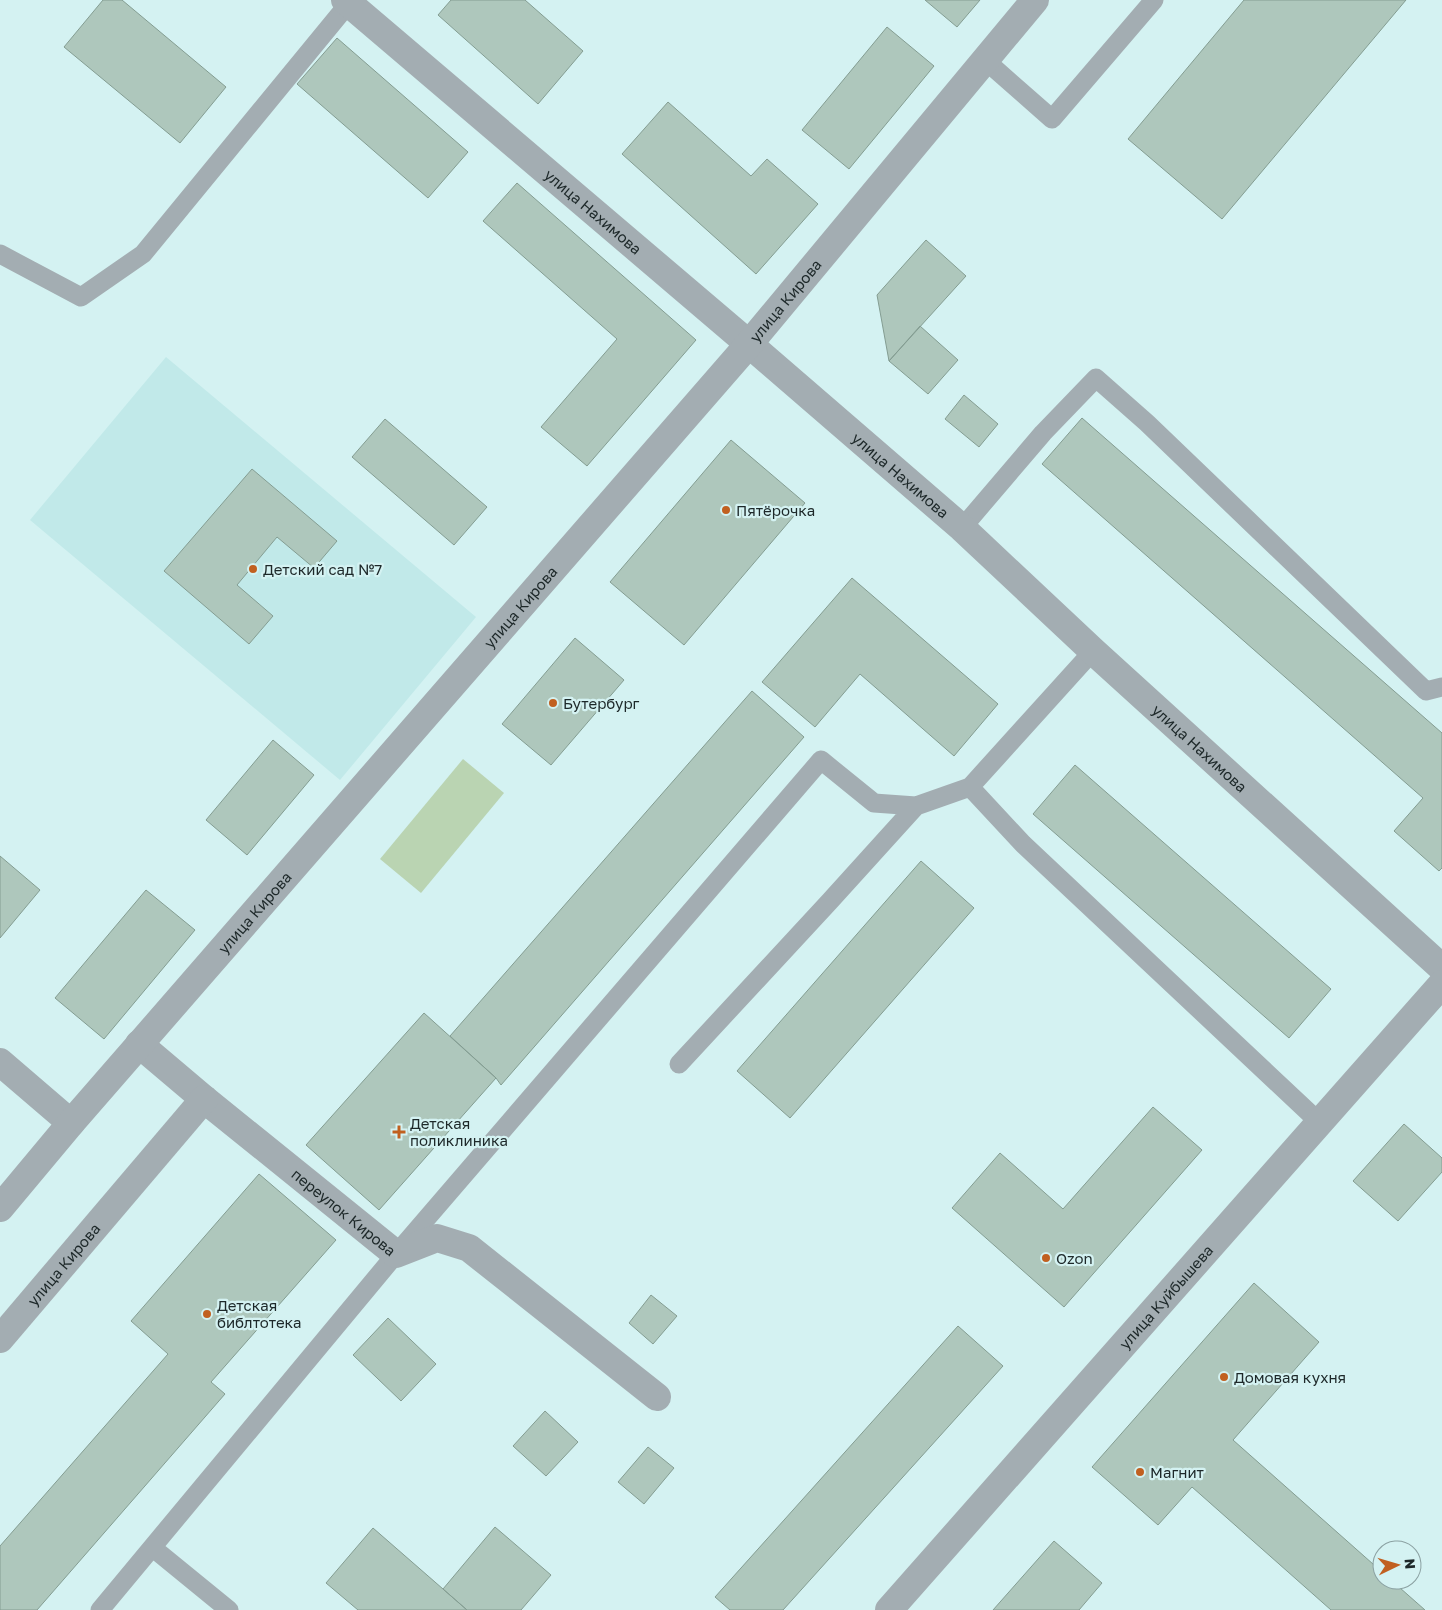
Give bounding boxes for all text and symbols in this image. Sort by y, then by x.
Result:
street label: улица Нахимова [541,165,645,258]
street label: улица Кирова [745,255,825,346]
street label: улица Нахимова [849,428,953,522]
place label: Пятёрочка [736,501,815,519]
marker: Пятёрочка [720,504,732,516]
place label: Детский сад №7 [263,560,382,578]
street label: улица Кирова [480,562,561,651]
marker: Детский сад №7 [247,563,259,575]
place label: Бутербург [563,694,640,712]
marker: Бутербург [547,697,559,709]
street label: улица Нахимова [1149,700,1251,796]
street label: улица Кирова [214,868,295,957]
place label: Детская поликлиника [410,1114,508,1149]
marker: Детская поликлиника [392,1125,406,1139]
street label: переулок Кирова [288,1165,400,1259]
street label: улица Кирова [23,1219,104,1309]
street label: улица Куйбышева [1115,1241,1216,1353]
place label: Ozon [1056,1249,1093,1267]
marker: Ozon [1040,1252,1052,1264]
place label: Детская библтотека [217,1296,302,1331]
marker: Детская библтотека [201,1308,213,1320]
place label: Домовая кухня [1234,1368,1346,1386]
marker: Домовая кухня [1218,1371,1230,1383]
place label: Магнит [1150,1463,1205,1481]
marker: Магнит [1134,1466,1146,1478]
north arrow [1372,1540,1422,1590]
text: N [1402,1558,1419,1570]

